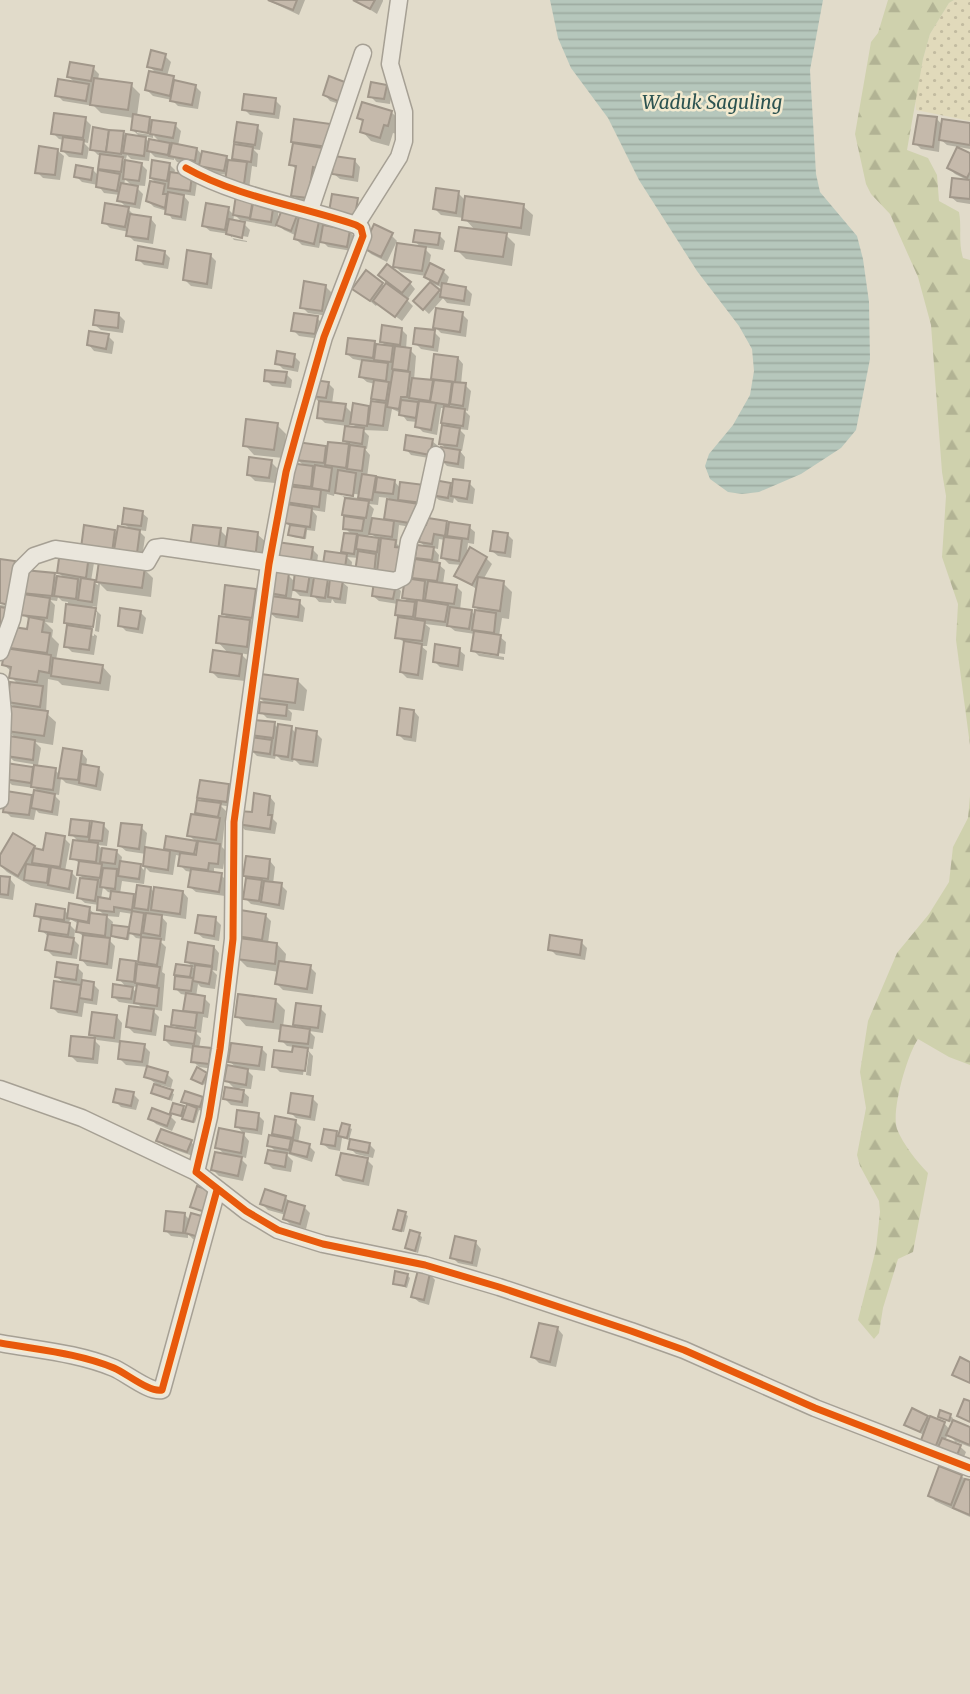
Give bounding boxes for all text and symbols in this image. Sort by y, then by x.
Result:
water label: Waduk Saguling [642,90,782,114]

